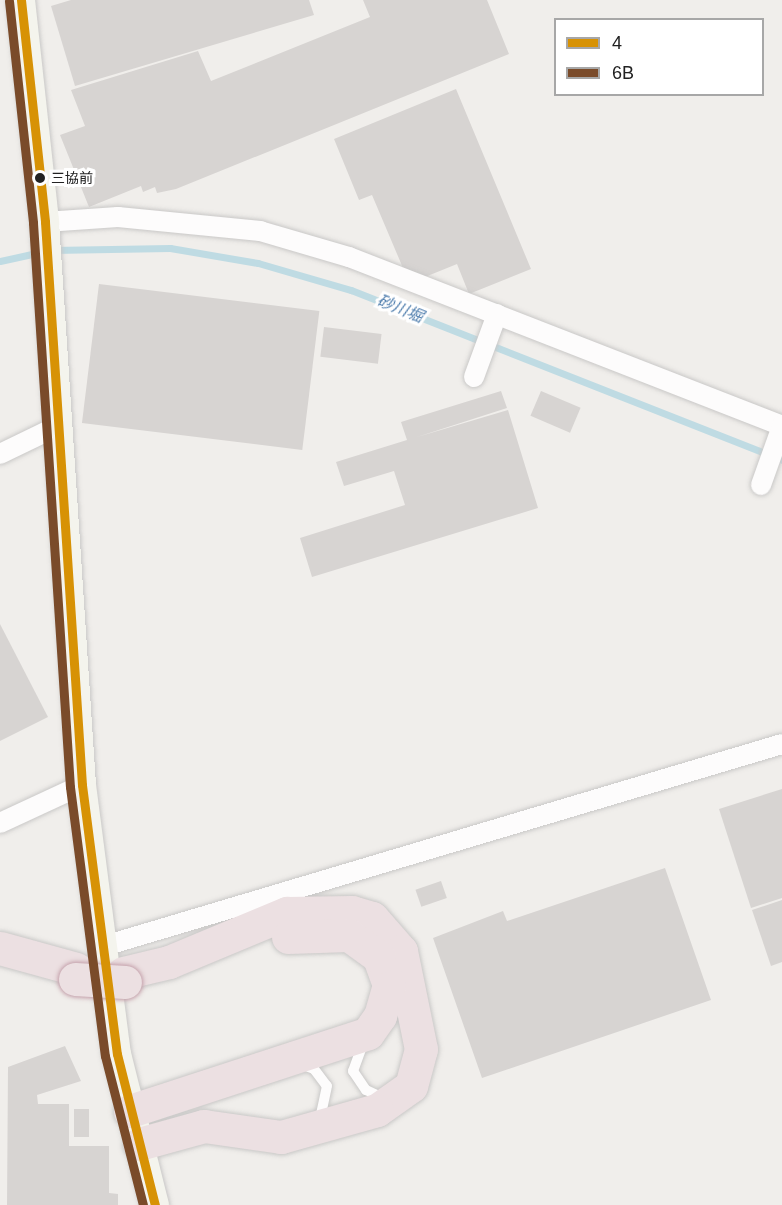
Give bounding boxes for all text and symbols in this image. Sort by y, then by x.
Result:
legend [554,18,764,96]
text: 4 [612,33,622,53]
text: 6B [612,63,634,83]
place label: 三協前 [51,170,93,186]
marker: 三協前 [34,172,46,184]
water label: 砂川堀 [374,291,426,327]

